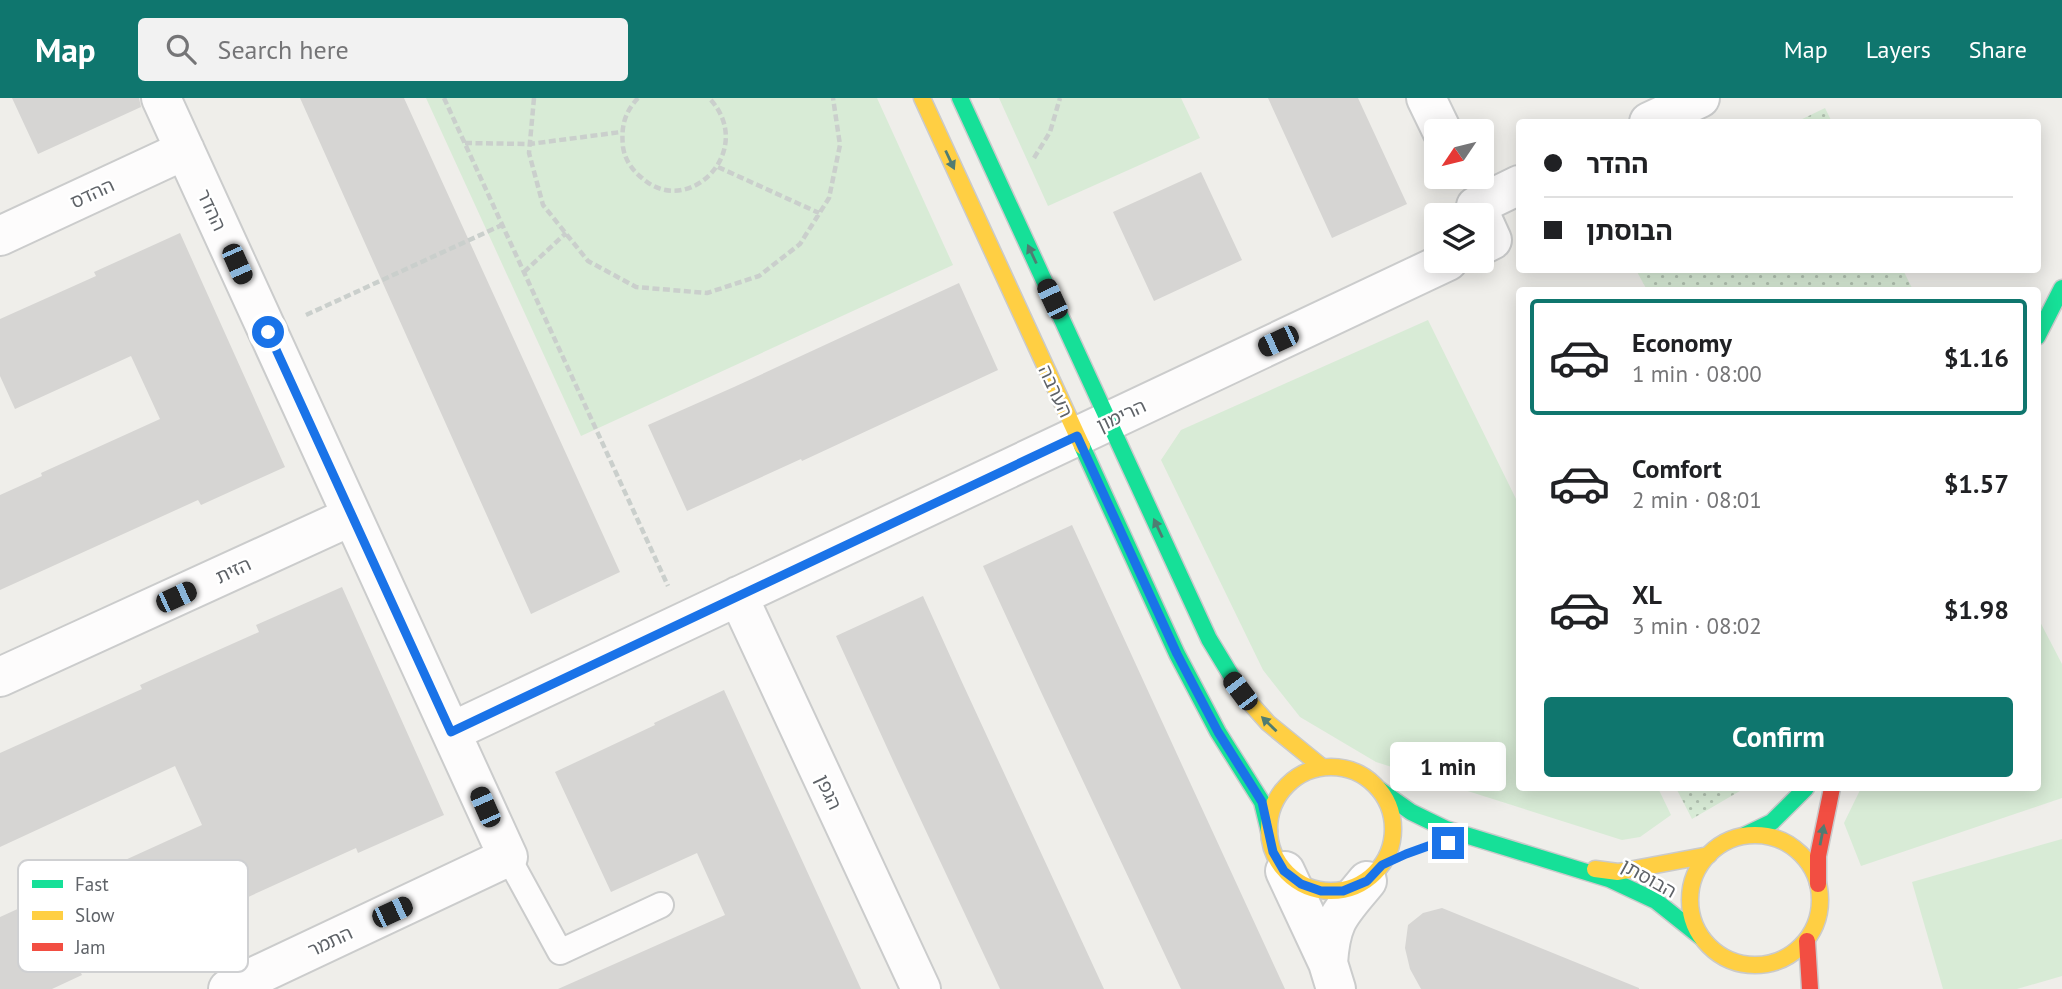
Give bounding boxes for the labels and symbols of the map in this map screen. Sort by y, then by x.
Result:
north arrow [1424,119,1494,189]
one-way arrow [944,150,956,170]
street label: ההדס [66,172,118,214]
street label: ההדר [192,185,232,235]
car [219,241,256,287]
one-way arrow [1026,244,1038,264]
car [1034,276,1071,322]
route start [252,316,284,348]
car [1255,323,1302,359]
street label: הערבה [1033,361,1079,421]
street label: הרימון [1092,393,1150,437]
one-way arrow [1152,518,1164,538]
street label: הזית [211,551,255,589]
car [153,579,200,615]
car [1219,668,1262,714]
one-way arrow [1261,716,1278,732]
callout: 1 min [1390,742,1506,790]
street label: הגפן [810,771,848,813]
car [467,784,504,830]
one-way arrow [1817,824,1828,846]
route end [1432,827,1464,859]
street label: הבוסתן [1617,853,1681,903]
legend [18,860,248,972]
text: Fast [75,872,109,896]
car [369,894,416,930]
text: Slow [75,903,115,927]
street label: התמר [304,920,356,962]
text: Jam [74,935,105,959]

